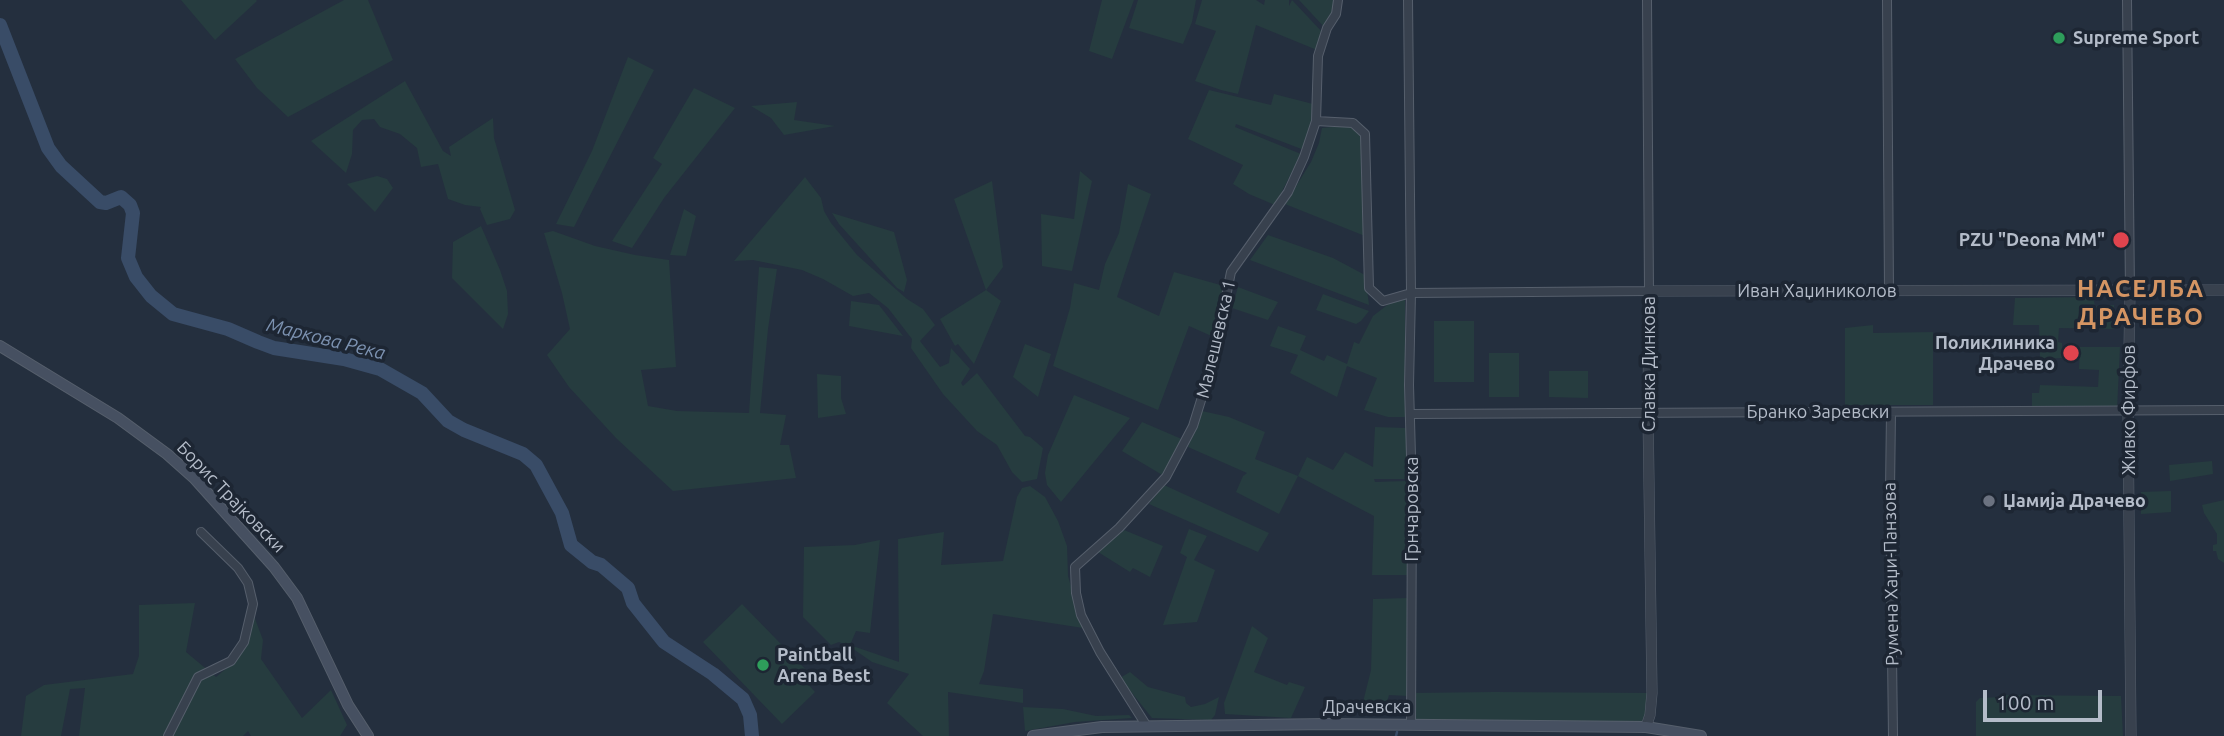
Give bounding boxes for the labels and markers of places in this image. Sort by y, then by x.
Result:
place label: Supreme Sport [2073,27,2199,49]
marker: Supreme Sport [2051,30,2067,46]
place label: PZU "Deona MM" [1959,229,2105,251]
marker: PZU "Deona MM" [2111,230,2131,250]
place label: Поликлиника Драчево [1935,332,2055,374]
marker: Поликлиника Драчево [2061,343,2081,363]
place label: Џамија Драчево [2003,490,2146,512]
marker: Џамија Драчево [1981,493,1997,509]
place label: Paintball Arena Best [777,644,870,686]
marker: Paintball Arena Best [755,657,771,673]

